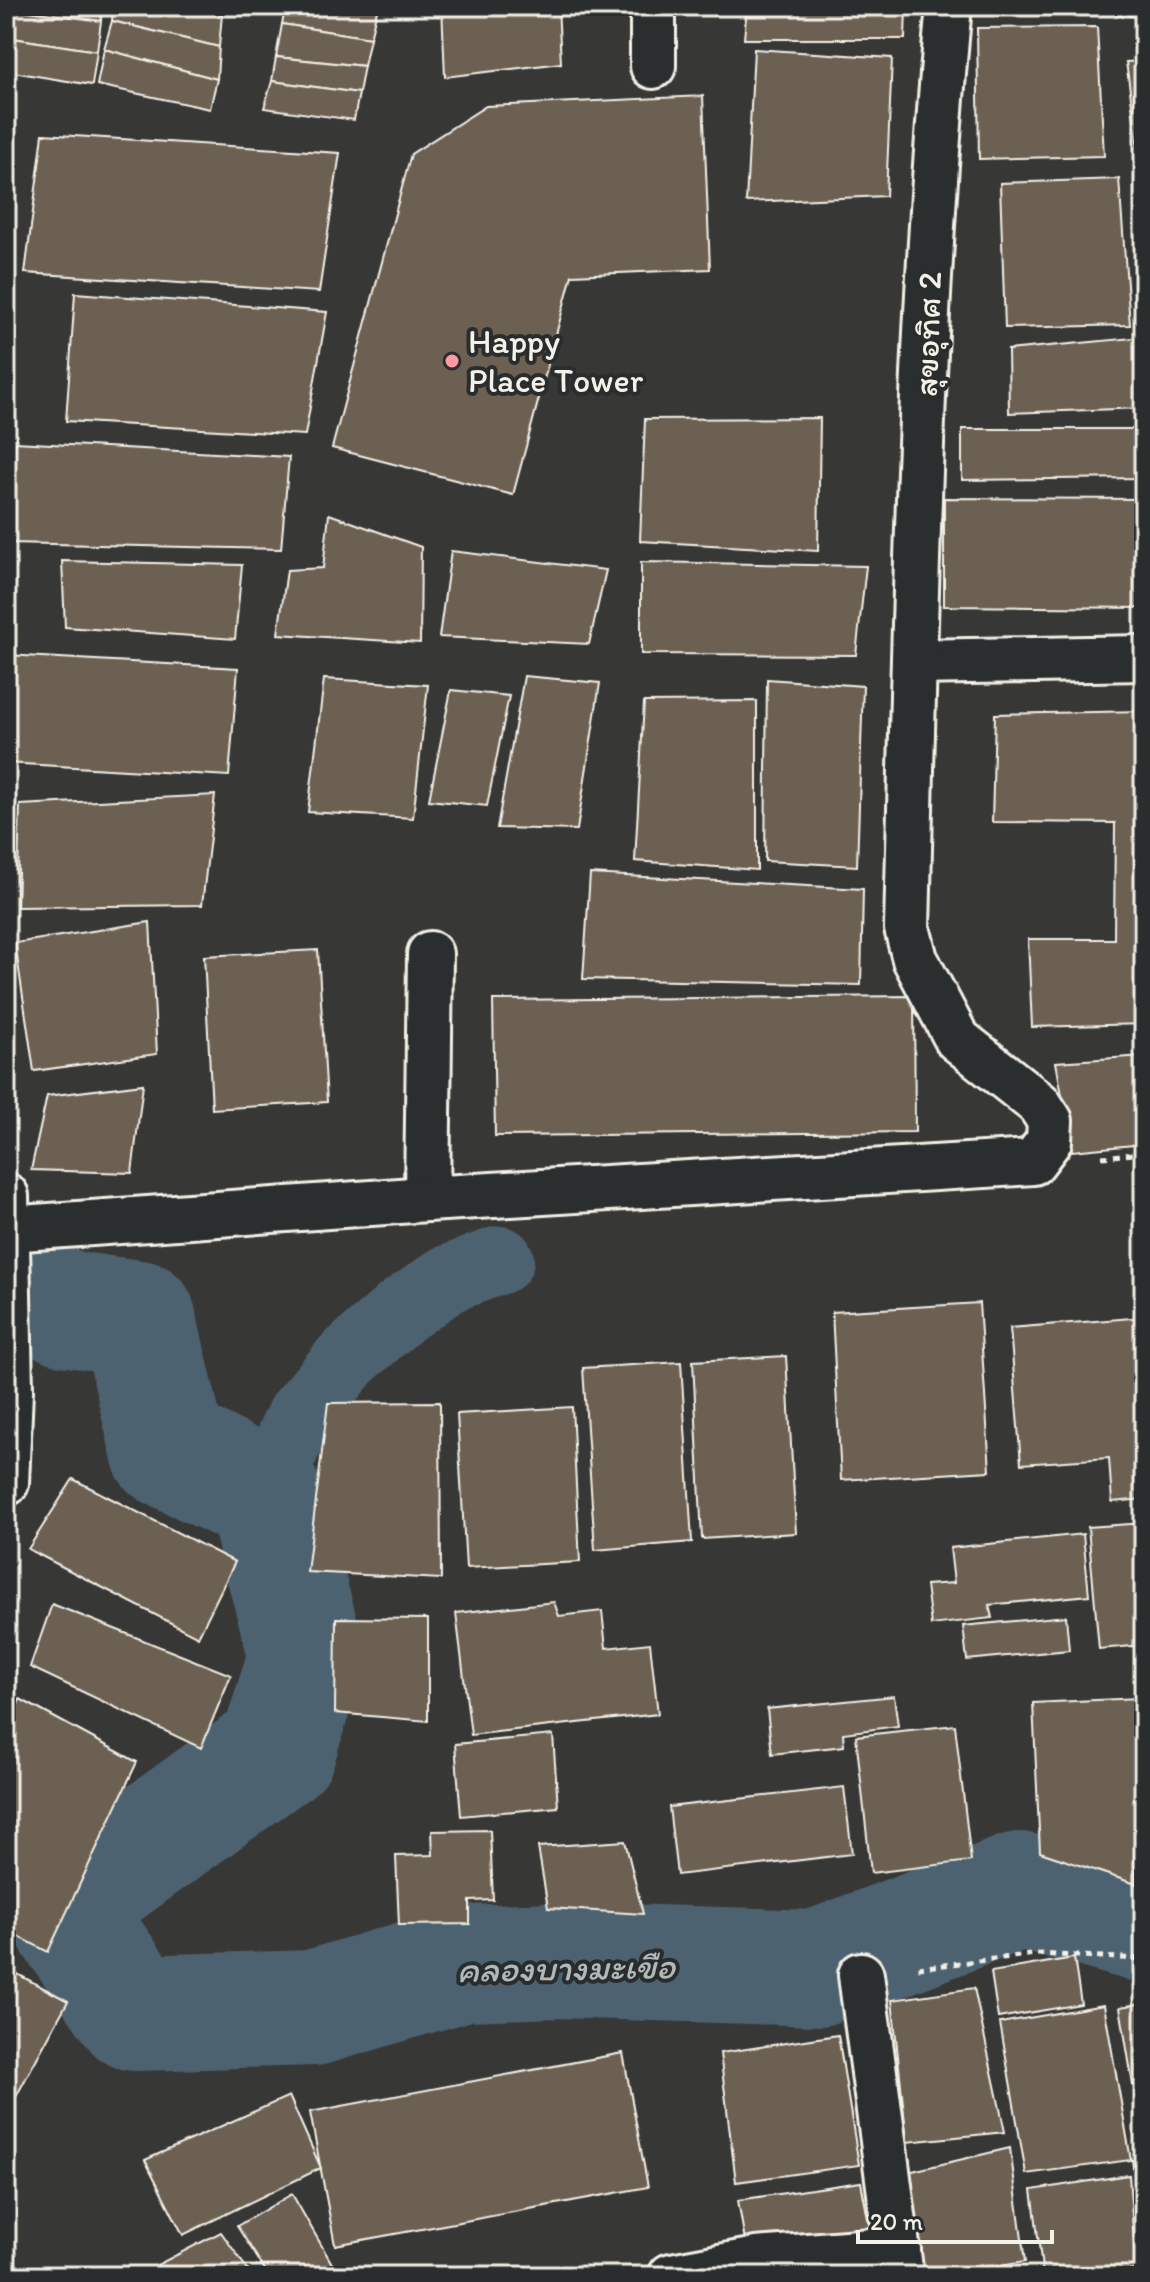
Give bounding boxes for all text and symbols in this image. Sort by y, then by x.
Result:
street label: สุขอุทิศ 2 [905,271,952,397]
place label: Happy Place Tower [468,321,644,401]
marker: Happy Place Tower [443,352,461,370]
water label: คลองบางมะเขือ [456,1944,677,1991]
scale bar [858,2194,1052,2244]
text: 20 m [870,2207,923,2236]

